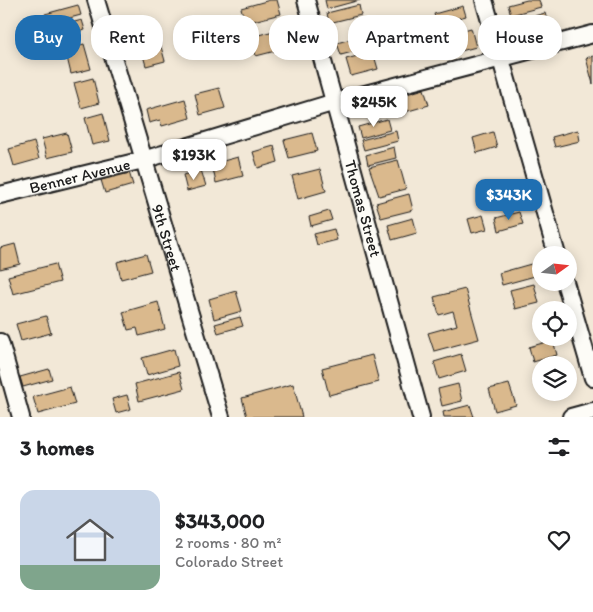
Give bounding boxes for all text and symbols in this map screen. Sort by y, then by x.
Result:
chip: Buy [15,15,81,60]
chip: Rent [91,15,163,60]
chip: Filters [173,15,259,60]
chip: New [269,15,338,60]
chip: Apartment [348,15,468,60]
chip: House [478,15,562,60]
pin: $245K [339,86,409,128]
text: $245K [352,92,396,111]
pin: $193K [159,138,229,181]
text: $193K [173,145,215,164]
street label: Benner Avenue [27,154,132,197]
street label: Thomas Street [341,158,385,259]
pin: $343K [474,178,544,221]
text: $343K [486,185,532,204]
street label: 9th Street [148,202,186,273]
north arrow [532,246,578,291]
map controls [532,246,577,401]
button: locate [532,301,577,346]
button: layers [532,356,577,401]
icon: filters [545,433,573,461]
text: 3 homes [20,435,95,460]
text: $343,000 [175,508,265,533]
icon: home [60,510,120,570]
icon: heart [545,526,573,554]
text: 2 rooms · 80 m² [175,533,281,552]
text: Colorado Street [175,552,283,571]

